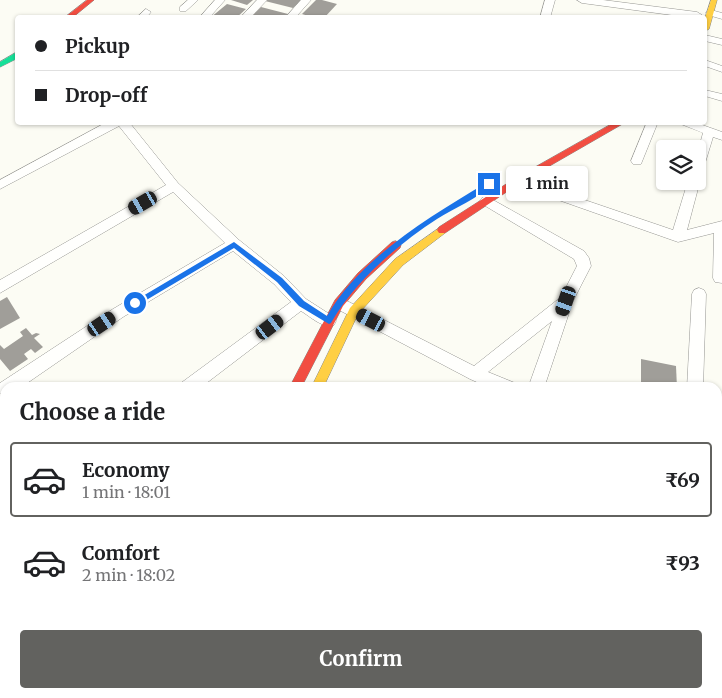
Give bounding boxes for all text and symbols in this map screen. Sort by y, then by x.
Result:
text: Pickup [65,34,130,58]
text: Drop-off [65,83,147,107]
map controls [656,140,706,190]
button: layers [656,140,706,190]
callout: 1 min [506,166,589,202]
route end [478,173,500,195]
text: 1 min [525,173,569,193]
car [126,189,159,217]
car [554,284,577,318]
route start [124,292,146,314]
car [354,307,387,333]
car [85,309,118,339]
car [253,312,286,342]
text: Choose a ride [20,398,165,426]
icon: car [22,457,67,502]
text: Economy [82,458,170,482]
text: ₹69 [665,468,700,492]
text: 1 min · 18:01 [82,482,171,502]
icon: car [22,540,67,585]
text: Comfort [82,541,160,565]
text: ₹93 [665,551,700,575]
text: 2 min · 18:02 [82,565,175,585]
button: Confirm [20,630,702,688]

